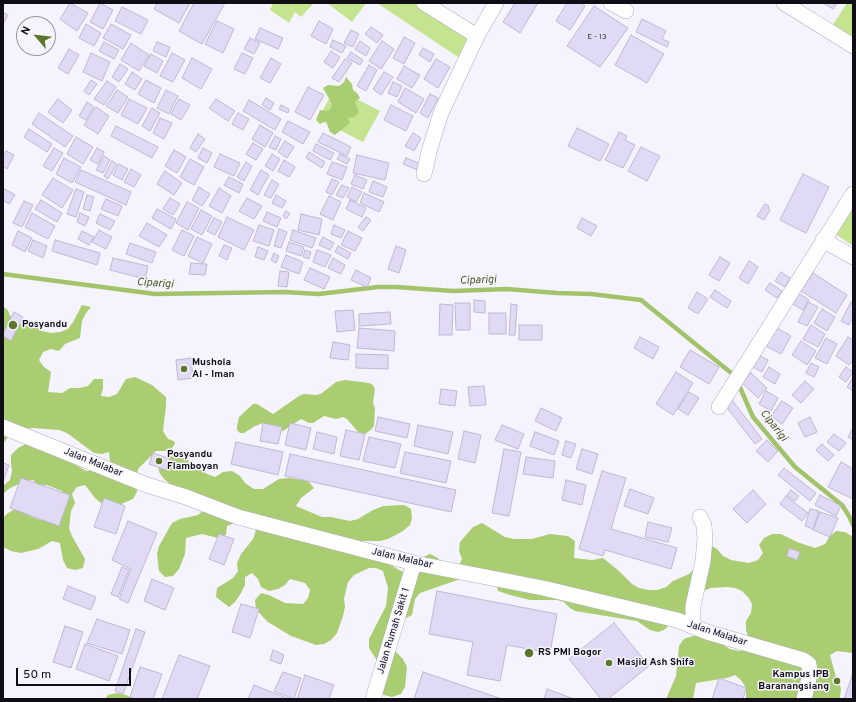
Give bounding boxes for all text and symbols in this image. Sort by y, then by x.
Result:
north arrow [16,16,56,56]
text: N [18,24,34,38]
house number: E - 13 [587,32,607,42]
water label: Ciparigi [459,274,497,288]
water label: Ciparigi [136,276,174,292]
marker: Posyandu [7,319,19,331]
place label: Posyandu [22,319,67,331]
place label: Mushola Al - Iman [192,357,234,380]
marker: Mushola Al - Iman [179,364,189,374]
water label: Ciparigi [756,407,790,445]
street label: Jalan Malabar [62,446,124,480]
place label: Posyandu Flamboyan [167,449,218,472]
marker: Posyandu Flamboyan [154,456,164,466]
street label: Jalan Malabar [370,546,434,572]
street label: Jalan Rumah Sakit 1 [375,586,413,676]
street label: Jalan Malabar [685,619,749,649]
marker: RS PMI Bogor [523,647,535,659]
place label: RS PMI Bogor [538,647,601,659]
place label: Masjid Ash Shifa [617,657,694,669]
marker: Masjid Ash Shifa [604,658,614,668]
scale bar [18,660,133,686]
text: 50 m [23,667,51,683]
place label: Kampus IPB Baranangsiang [758,669,829,692]
marker: Kampus IPB Baranangsiang [832,676,842,686]

